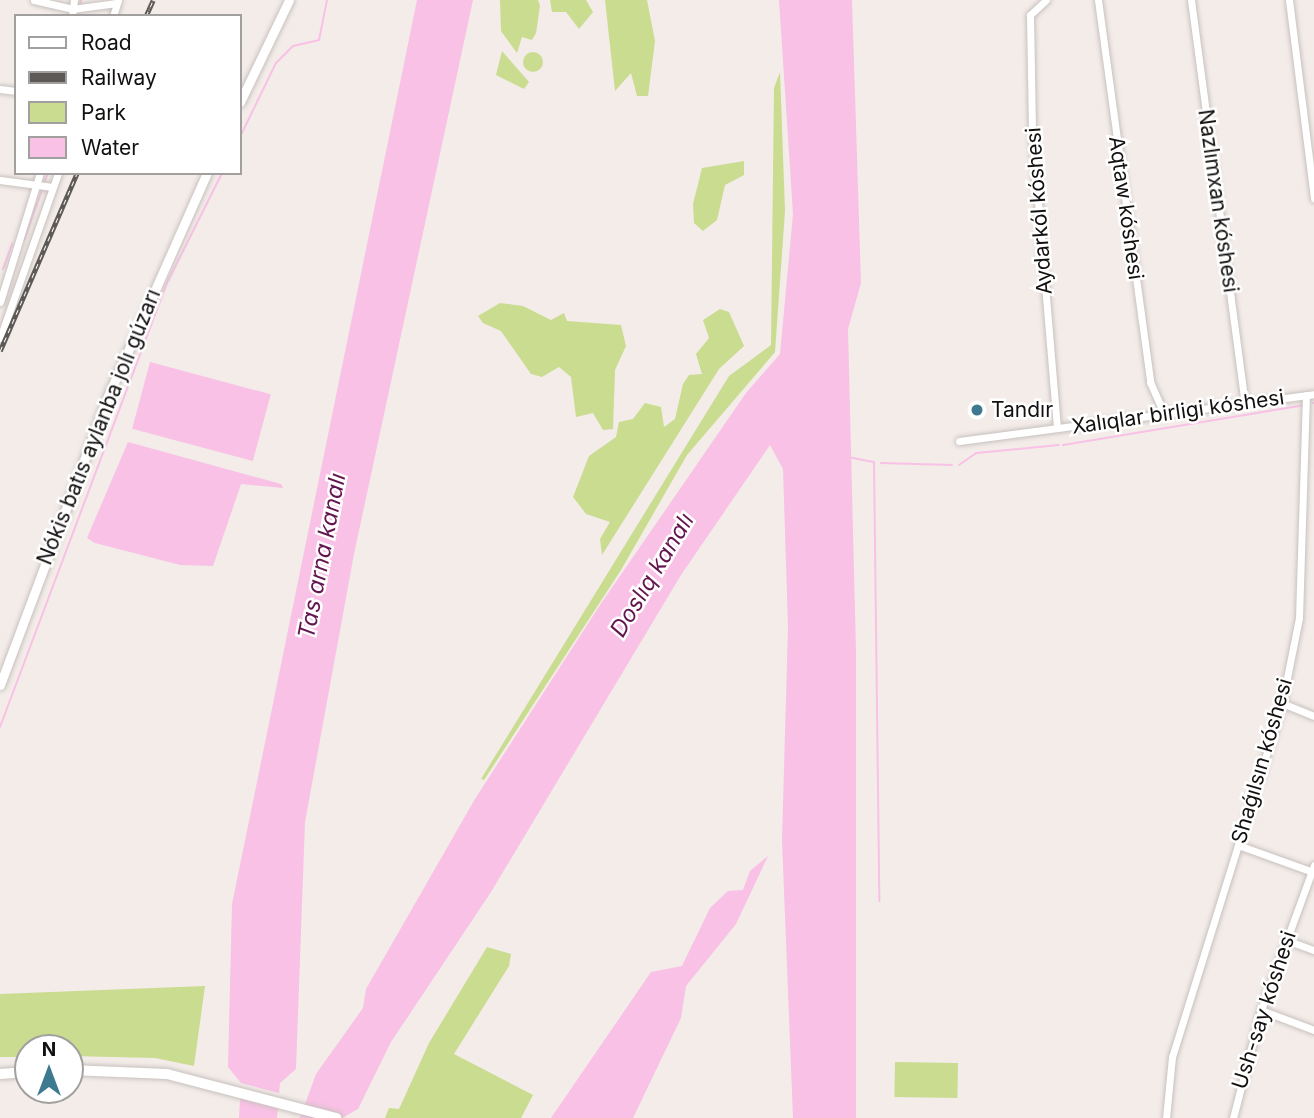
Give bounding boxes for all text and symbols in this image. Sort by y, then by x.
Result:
legend [14,14,242,175]
text: Road [81,30,132,55]
text: Railway [81,65,157,90]
text: Park [81,100,126,125]
street label: Nazlımxan kóshesi [1193,108,1243,294]
street label: Aydarkól kóshesi [1021,127,1057,295]
text: Water [81,135,139,160]
street label: Aqtaw kóshesi [1103,135,1149,281]
street label: Nókis batıs aylanba jolı gúzarı [32,286,166,568]
street label: Xalıqlar birligi kóshesi [1070,385,1286,439]
place label: Tandır [991,397,1053,423]
marker: Tandır [969,402,985,418]
water label: Tas arna kanalı [292,471,352,641]
water label: Doslıq kanalı [604,508,700,642]
street label: Shaǵılsın kóshesi [1226,675,1298,847]
street label: Ush-say kóshesi [1227,928,1301,1092]
north arrow [14,1034,84,1104]
text: N [42,1038,56,1061]

